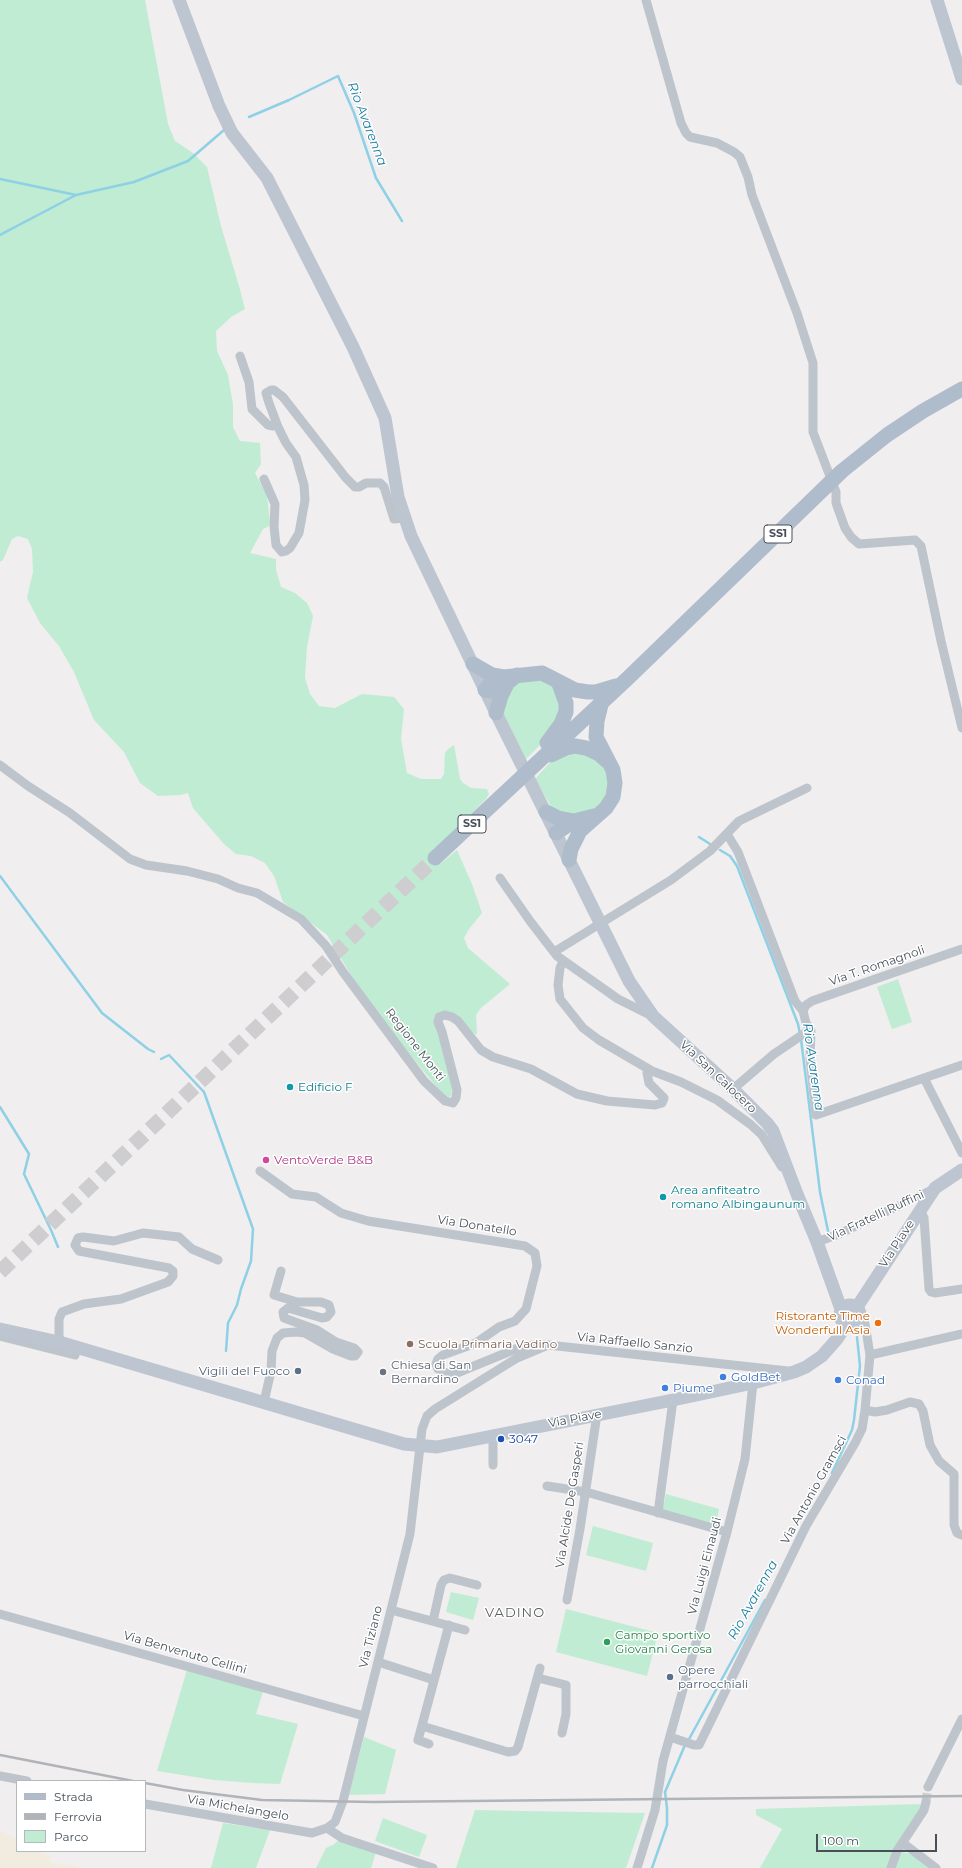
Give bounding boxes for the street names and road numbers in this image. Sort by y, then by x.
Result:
road number: SS1 [764,525,792,543]
road number: SS1 [458,815,486,833]
street label: Via T. Romagnoli [827,943,927,989]
street label: Regione Monti [382,1006,448,1084]
street label: Via San Calocero [677,1038,759,1116]
street label: Via Fratelli Ruffini [826,1187,926,1245]
street label: Via Donatello [436,1213,518,1239]
street label: Via Piave [876,1217,918,1271]
street label: Via Raffaello Sanzio [576,1330,694,1356]
street label: Via Piave [547,1407,603,1431]
street label: Via Antonio Gramsci [778,1433,850,1547]
street label: Via Alcide De Gasperi [553,1441,587,1569]
street label: Via Luigi Einaudi [685,1516,725,1616]
street label: Via Tiziano [356,1604,386,1670]
street label: Via Benvenuto Cellini [122,1629,248,1677]
street label: Via Michelangelo [186,1792,290,1824]

